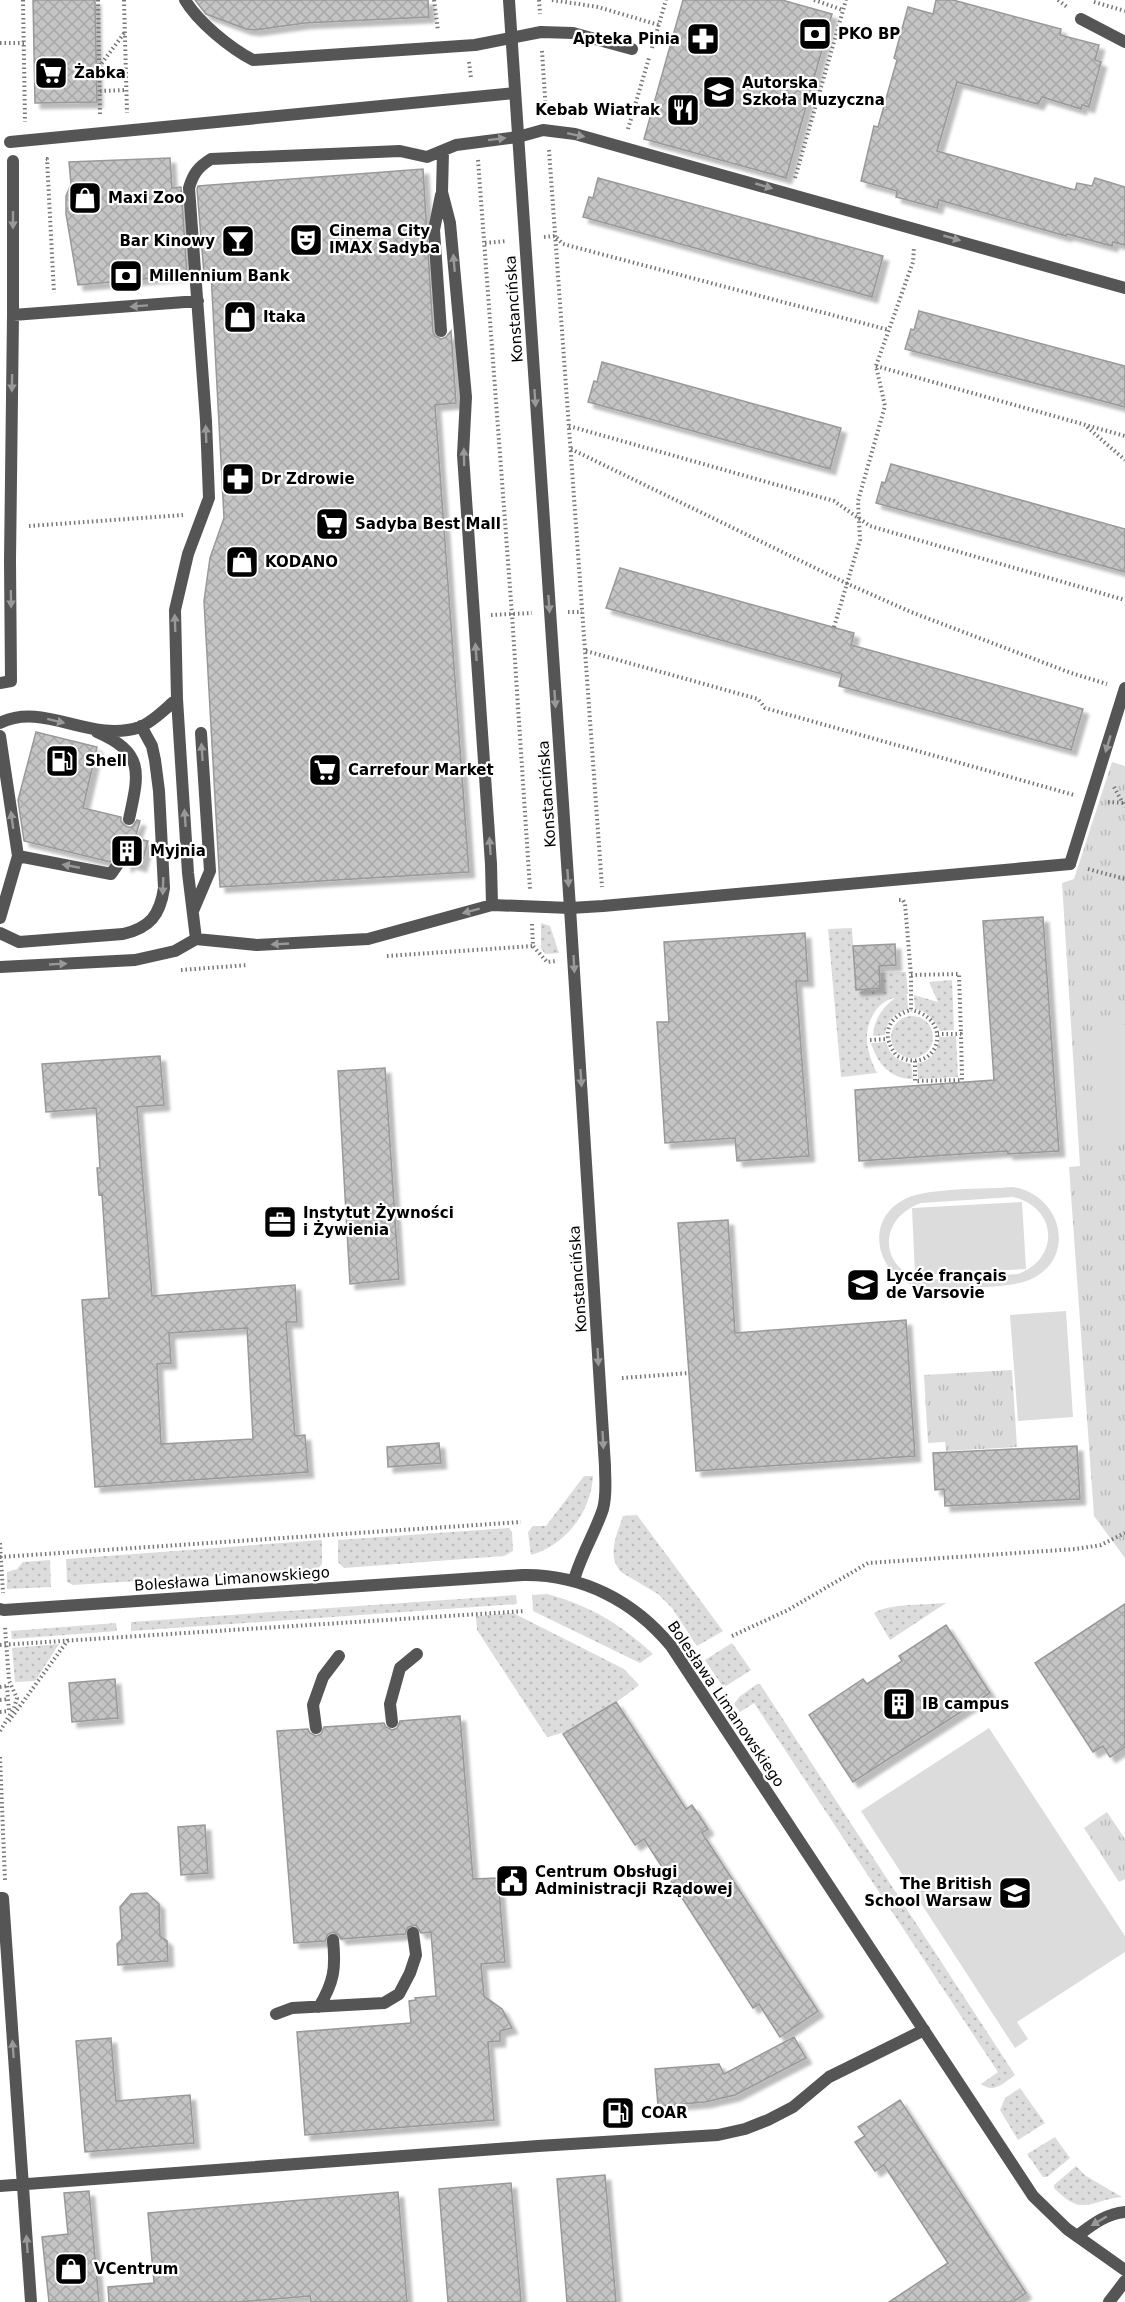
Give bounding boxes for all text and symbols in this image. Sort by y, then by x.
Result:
bank icon: PKO BP [797,16,833,52]
pharmacy icon: Apteka Pinia [685,21,721,57]
place label: PKO BP [838,25,900,43]
place label: Apteka Pinia [573,30,680,48]
supermarket icon: Żabka [33,55,69,91]
place label: Żabka [74,63,126,82]
school or university icon: Autorska Szkoła Muzyczna [701,74,737,110]
place label: Autorska Szkoła Muzyczna [742,74,885,109]
restaurant icon: Kebab Wiatrak [665,92,701,128]
place label: Kebab Wiatrak [535,101,661,119]
one-way arrow [567,131,586,140]
one-way arrow [488,135,507,144]
shop icon: Maxi Zoo [67,180,103,216]
one-way arrow [755,182,773,191]
place label: Maxi Zoo [108,189,185,207]
one-way arrow [8,210,18,229]
theatre icon: Cinema City IMAX Sadyba [288,222,324,258]
place label: Cinema City IMAX Sadyba [329,222,440,257]
bar icon: Bar Kinowy [220,223,256,259]
place label: Bar Kinowy [119,232,215,250]
one-way arrow [943,234,961,244]
one-way arrow [449,253,459,272]
street label: Konstancińska [501,255,527,363]
bank icon: Millennium Bank [108,258,144,294]
place label: Millennium Bank [149,267,291,285]
shop icon: Itaka [222,299,258,335]
one-way arrow [130,301,149,311]
place label: Itaka [263,308,306,326]
one-way arrow [7,374,17,393]
one-way arrow [531,389,540,408]
one-way arrow [202,424,211,443]
one-way arrow [459,448,469,467]
pharmacy icon: Dr Zdrowie [220,461,256,497]
place label: Dr Zdrowie [261,470,355,488]
supermarket icon: Sadyba Best Mall [314,506,350,542]
place label: Sadyba Best Mall [355,515,501,533]
shop icon: KODANO [224,544,260,580]
place label: KODANO [265,553,338,571]
one-way arrow [6,590,16,609]
one-way arrow [544,595,553,614]
one-way arrow [171,614,180,633]
one-way arrow [472,642,481,661]
one-way arrow [551,689,560,708]
one-way arrow [47,717,66,727]
one-way arrow [1103,735,1112,753]
street label: Konstancińska [534,740,560,848]
one-way arrow [198,742,207,761]
fuel station icon: Shell [44,743,80,779]
place label: Shell [85,752,127,770]
supermarket icon: Carrefour Market [307,752,343,788]
place label: Carrefour Market [348,761,494,779]
one-way arrow [180,809,190,828]
one-way arrow [8,810,17,829]
building icon: Myjnia [109,833,145,869]
one-way arrow [485,837,495,856]
place label: Myjnia [150,842,206,860]
one-way arrow [61,861,80,870]
one-way arrow [563,868,573,887]
one-way arrow [158,877,168,896]
one-way arrow [461,907,479,916]
one-way arrow [270,939,289,948]
one-way arrow [569,955,578,974]
one-way arrow [49,960,68,969]
one-way arrow [576,1069,585,1088]
place label: Instytut Żywności i Żywienia [303,1203,454,1239]
office icon: Instytut Żywności i Żywienia [262,1204,298,1240]
street label: Konstancińska [565,1225,591,1333]
school or university icon: Lycée français de Varsovie [845,1267,881,1303]
place label: Lycée français de Varsovie [886,1267,1007,1302]
one-way arrow [593,1347,603,1366]
one-way arrow [599,1431,608,1450]
street label: Bolesława Limanowskiego [133,1563,331,1595]
street label: Bolesława Limanowskiego [664,1618,788,1790]
building icon: IB campus [881,1686,917,1722]
place label: IB campus [922,1695,1009,1713]
public building icon: Centrum Obsługi Administracji Rządowej [494,1863,530,1899]
place label: Centrum Obsługi Administracji Rządowej [535,1863,733,1898]
place label: The British School Warsaw [864,1875,992,1910]
school or university icon: The British School Warsaw [997,1875,1033,1911]
one-way arrow [9,2040,18,2059]
fuel station icon: COAR [600,2095,636,2131]
place label: COAR [641,2104,688,2122]
one-way arrow [1090,2216,1107,2226]
one-way arrow [22,2234,32,2253]
shop icon: VCentrum [53,2251,89,2287]
place label: VCentrum [94,2260,178,2278]

